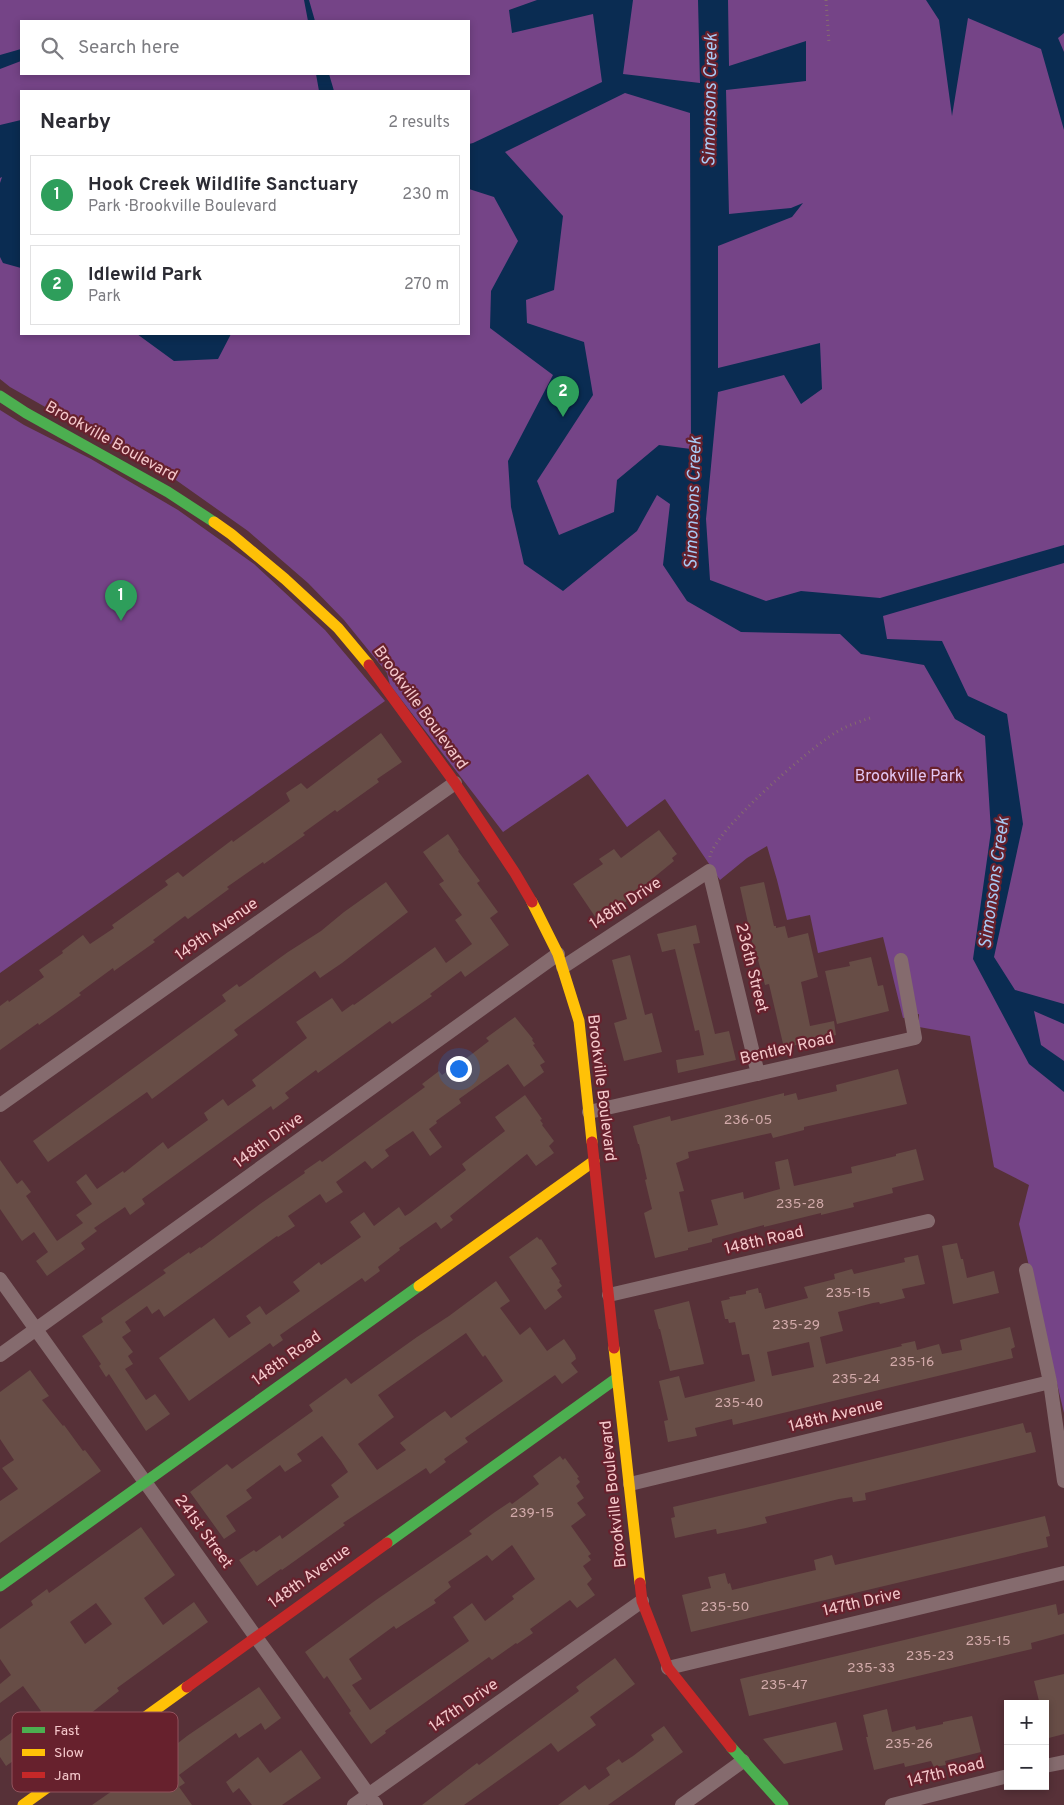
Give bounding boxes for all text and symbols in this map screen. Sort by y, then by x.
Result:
search box [20,20,470,75]
water label: Simonsons Creek [698,32,724,167]
icon: search [38,34,66,62]
text: Search here [78,36,180,60]
text: Nearby [40,109,111,136]
text: 2 results [388,113,450,133]
text: Hook Creek Wildlife Sanctuary [88,173,358,197]
text: 1 [54,185,60,205]
text: 230 m [402,185,449,205]
text: Park · Brookville Boulevard [88,197,277,217]
text: Idlewild Park [88,263,202,287]
text: 2 [52,275,62,295]
text: 270 m [404,275,449,295]
text: Park [88,287,121,307]
pin: 2 [547,376,579,417]
street label: Brookville Boulevard [41,397,181,487]
water label: Simonsons Creek [680,435,708,570]
pin: 1 [105,580,137,621]
street label: Brookville Boulevard [368,642,472,774]
park label: Brookville Park [855,767,963,787]
water label: Simonsons Creek [974,814,1016,951]
street label: 148th Drive [586,873,666,935]
street label: 149th Avenue [172,894,262,966]
street label: 236th Street [730,921,772,1015]
street label: Brookville Boulevard [582,1013,620,1163]
street label: Bentley Road [738,1028,836,1070]
your location [446,1056,472,1082]
street label: 148th Drive [230,1109,308,1173]
house number: 236-05 [724,1112,772,1129]
house number: 235-28 [776,1196,824,1213]
street label: 148th Road [722,1222,806,1260]
house number: 235-15 [825,1285,871,1302]
house number: 235-29 [772,1317,820,1334]
street label: 148th Road [249,1327,325,1391]
house number: 235-16 [890,1354,934,1371]
house number: 235-24 [832,1371,880,1388]
house number: 235-40 [715,1395,763,1412]
street label: 148th Avenue [787,1395,885,1437]
street label: Brookville Boulevard [596,1419,632,1569]
street label: 241st Street [170,1491,236,1573]
house number: 239-15 [510,1505,554,1522]
street label: 148th Avenue [265,1541,355,1613]
street label: 147th Drive [821,1584,903,1622]
house number: 235-50 [701,1599,749,1616]
house number: 235-15 [965,1633,1011,1650]
house number: 235-23 [906,1648,954,1665]
house number: 235-33 [847,1660,895,1677]
street label: 147th Drive [426,1675,502,1737]
house number: 235-47 [760,1677,808,1694]
map controls [1004,1700,1049,1790]
button: + [1004,1700,1049,1745]
legend [12,1712,178,1792]
text: Fast [54,1723,80,1740]
house number: 235-26 [885,1736,933,1753]
text: Slow [54,1745,84,1762]
button: − [1004,1745,1049,1790]
street label: 147th Road [905,1754,987,1792]
text: Jam [54,1768,81,1785]

